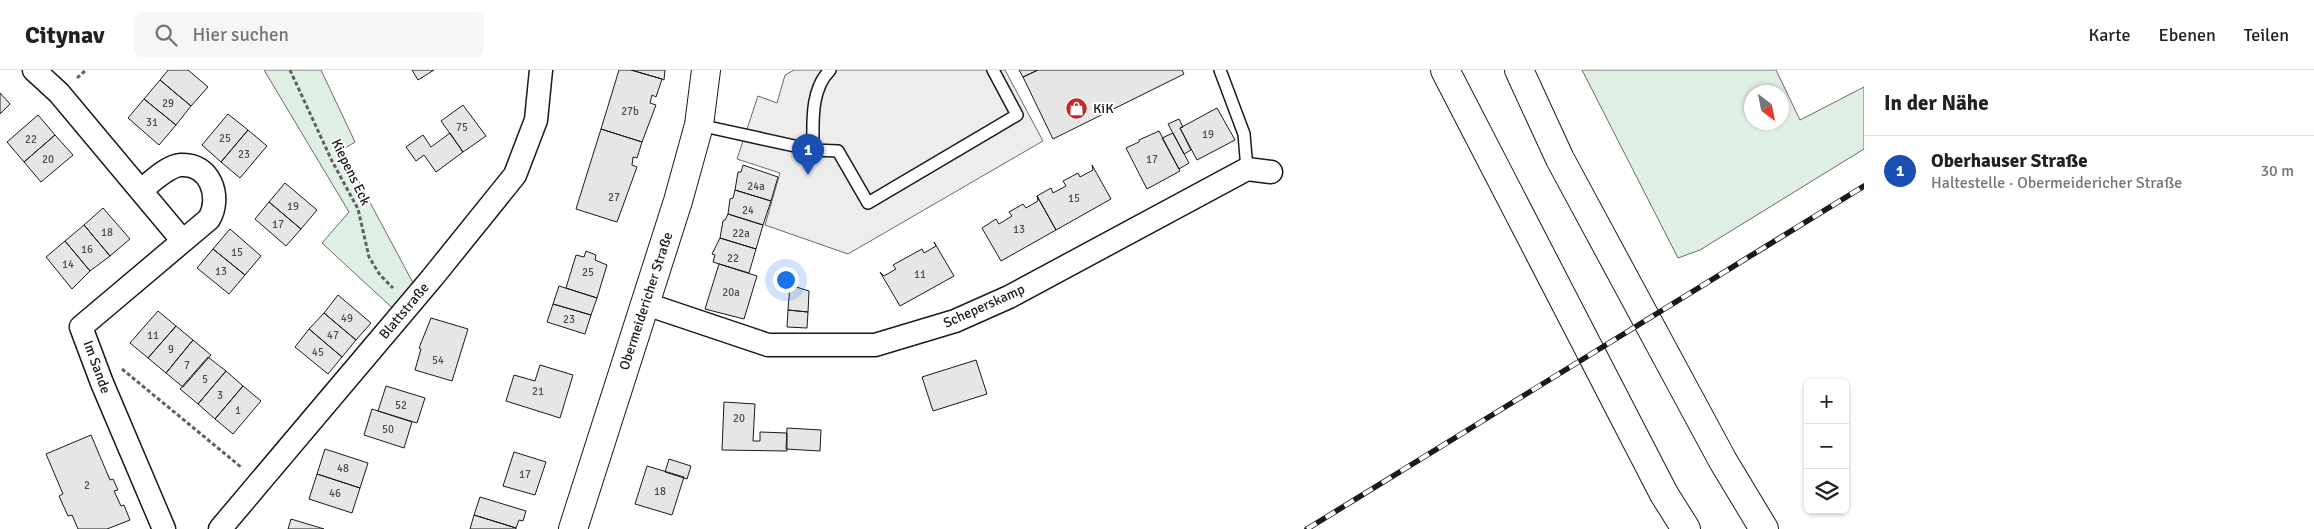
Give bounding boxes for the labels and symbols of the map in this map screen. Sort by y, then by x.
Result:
north arrow [1744,85,1789,130]
shop icon: KiK [1065,96,1089,120]
house number: 29 [162,97,174,110]
place label: KiK [1093,100,1114,117]
house number: 27b [621,105,639,118]
house number: 31 [146,116,158,129]
house number: 75 [456,121,468,134]
house number: 19 [1202,128,1214,141]
house number: 25 [219,132,231,145]
house number: 22 [25,133,37,146]
pin: 1 [792,134,824,175]
street label: Kiepens Eck [328,136,374,208]
house number: 23 [238,148,250,161]
house number: 20 [42,153,54,166]
house number: 17 [1146,153,1158,166]
house number: 24a [747,180,765,193]
house number: 27 [608,191,620,204]
house number: 15 [1068,192,1080,205]
house number: 19 [287,200,299,213]
house number: 24 [742,204,754,217]
house number: 17 [272,218,284,231]
house number: 13 [1013,223,1025,236]
house number: 18 [101,226,113,239]
house number: 22a [732,227,750,240]
street label: Obermeidericher Straße [616,230,676,372]
house number: 16 [81,243,93,256]
house number: 15 [231,246,243,259]
house number: 22 [727,252,739,265]
house number: 14 [62,258,74,271]
house number: 13 [215,265,227,278]
house number: 25 [582,266,594,279]
your location [773,267,799,293]
house number: 11 [914,268,926,281]
street label: Blattstraße [376,279,432,343]
street label: Scheperskamp [941,280,1027,332]
house number: 20a [722,286,740,299]
house number: 49 [341,312,353,325]
house number: 23 [563,313,575,326]
house number: 11 [147,329,159,342]
house number: 47 [327,329,339,342]
street label: Im Sande [80,338,114,396]
house number: 9 [168,343,174,356]
house number: 45 [312,346,324,359]
house number: 54 [432,354,444,367]
house number: 7 [184,359,190,372]
house number: 5 [202,373,208,386]
house number: 21 [532,385,544,398]
house number: 3 [217,389,223,402]
house number: 52 [395,399,407,412]
house number: 1 [235,404,241,417]
house number: 20 [733,412,745,425]
house number: 50 [382,423,394,436]
house number: 48 [337,462,349,475]
house number: 17 [519,468,531,481]
house number: 2 [84,479,90,492]
house number: 18 [654,485,666,498]
house number: 46 [329,487,341,500]

